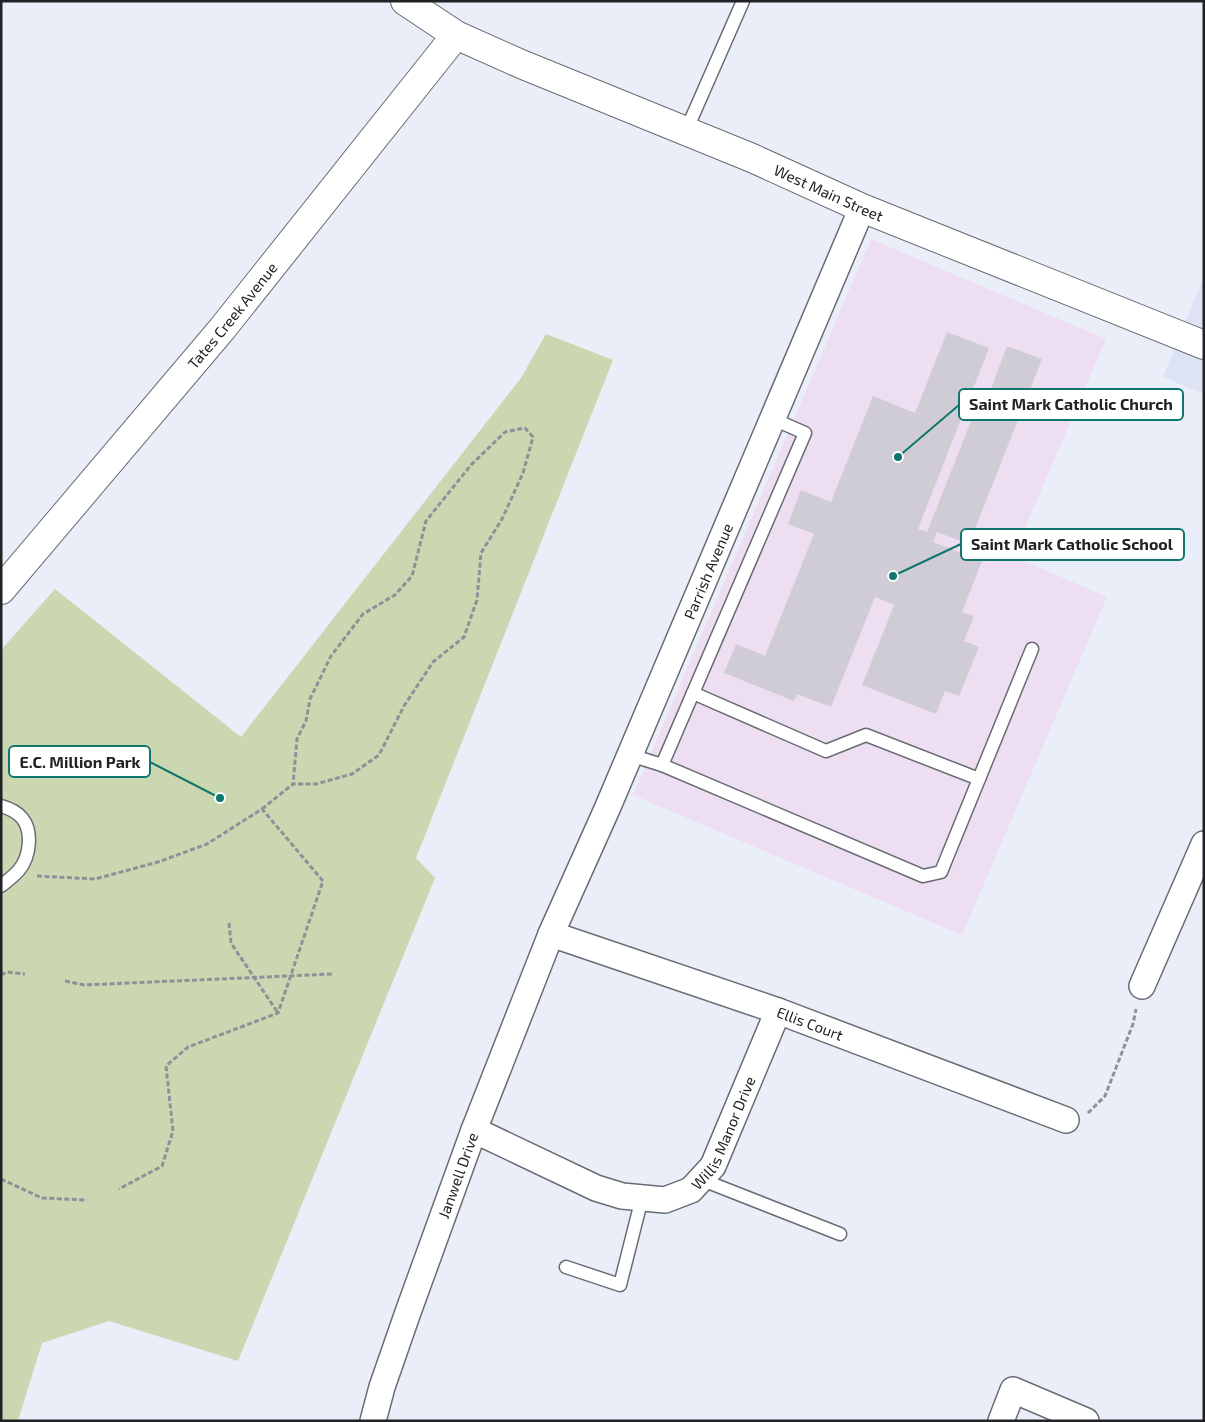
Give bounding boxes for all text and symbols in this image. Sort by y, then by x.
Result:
street label: West Main Street [771,160,886,225]
street label: Tates Creek Avenue [184,259,281,372]
callout: Saint Mark Catholic Church [959,389,1183,420]
text: Saint Mark Catholic Church [969,394,1173,413]
street label: Parrish Avenue [680,521,736,622]
callout: Saint Mark Catholic School [961,529,1184,560]
text: Saint Mark Catholic School [971,534,1174,553]
callout: E.C. Million Park [9,746,150,777]
text: E.C. Million Park [19,752,141,771]
street label: Ellis Court [774,1002,846,1044]
street label: Willis Manor Drive [687,1073,759,1193]
street label: Janwell Drive [434,1130,481,1221]

